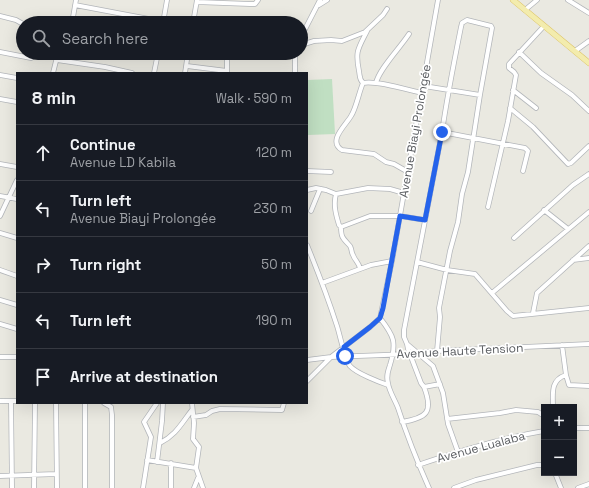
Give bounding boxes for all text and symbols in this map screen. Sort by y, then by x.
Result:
search box [16,16,308,60]
icon: search [30,27,52,49]
text: Search here [62,29,148,48]
street label: Avenue Biayi Prolongée [395,63,435,199]
text: 8 min [32,87,76,109]
text: Walk · 590 m [215,90,292,107]
route end [433,123,451,141]
text: Continue [70,135,136,154]
icon: ahead [32,142,54,164]
text: 120 m [256,144,292,161]
text: Avenue LD Kabila [70,154,176,171]
text: Turn left [70,191,132,210]
icon: left [32,198,54,220]
text: 230 m [254,200,292,217]
text: Avenue Biayi Prolongée [70,210,216,227]
icon: right [32,254,54,276]
text: Turn right [70,255,141,274]
text: 50 m [261,256,292,273]
icon: left [32,310,54,332]
text: Turn left [70,311,132,330]
text: 190 m [256,312,292,329]
street label: Avenue Haute Tension [396,340,524,362]
route start [336,347,354,365]
icon: arrive [32,366,54,388]
text: Arrive at destination [70,367,218,386]
map controls [541,404,577,476]
button: + [541,404,577,440]
street label: Avenue Lualaba [435,428,527,466]
button: − [541,440,577,476]

